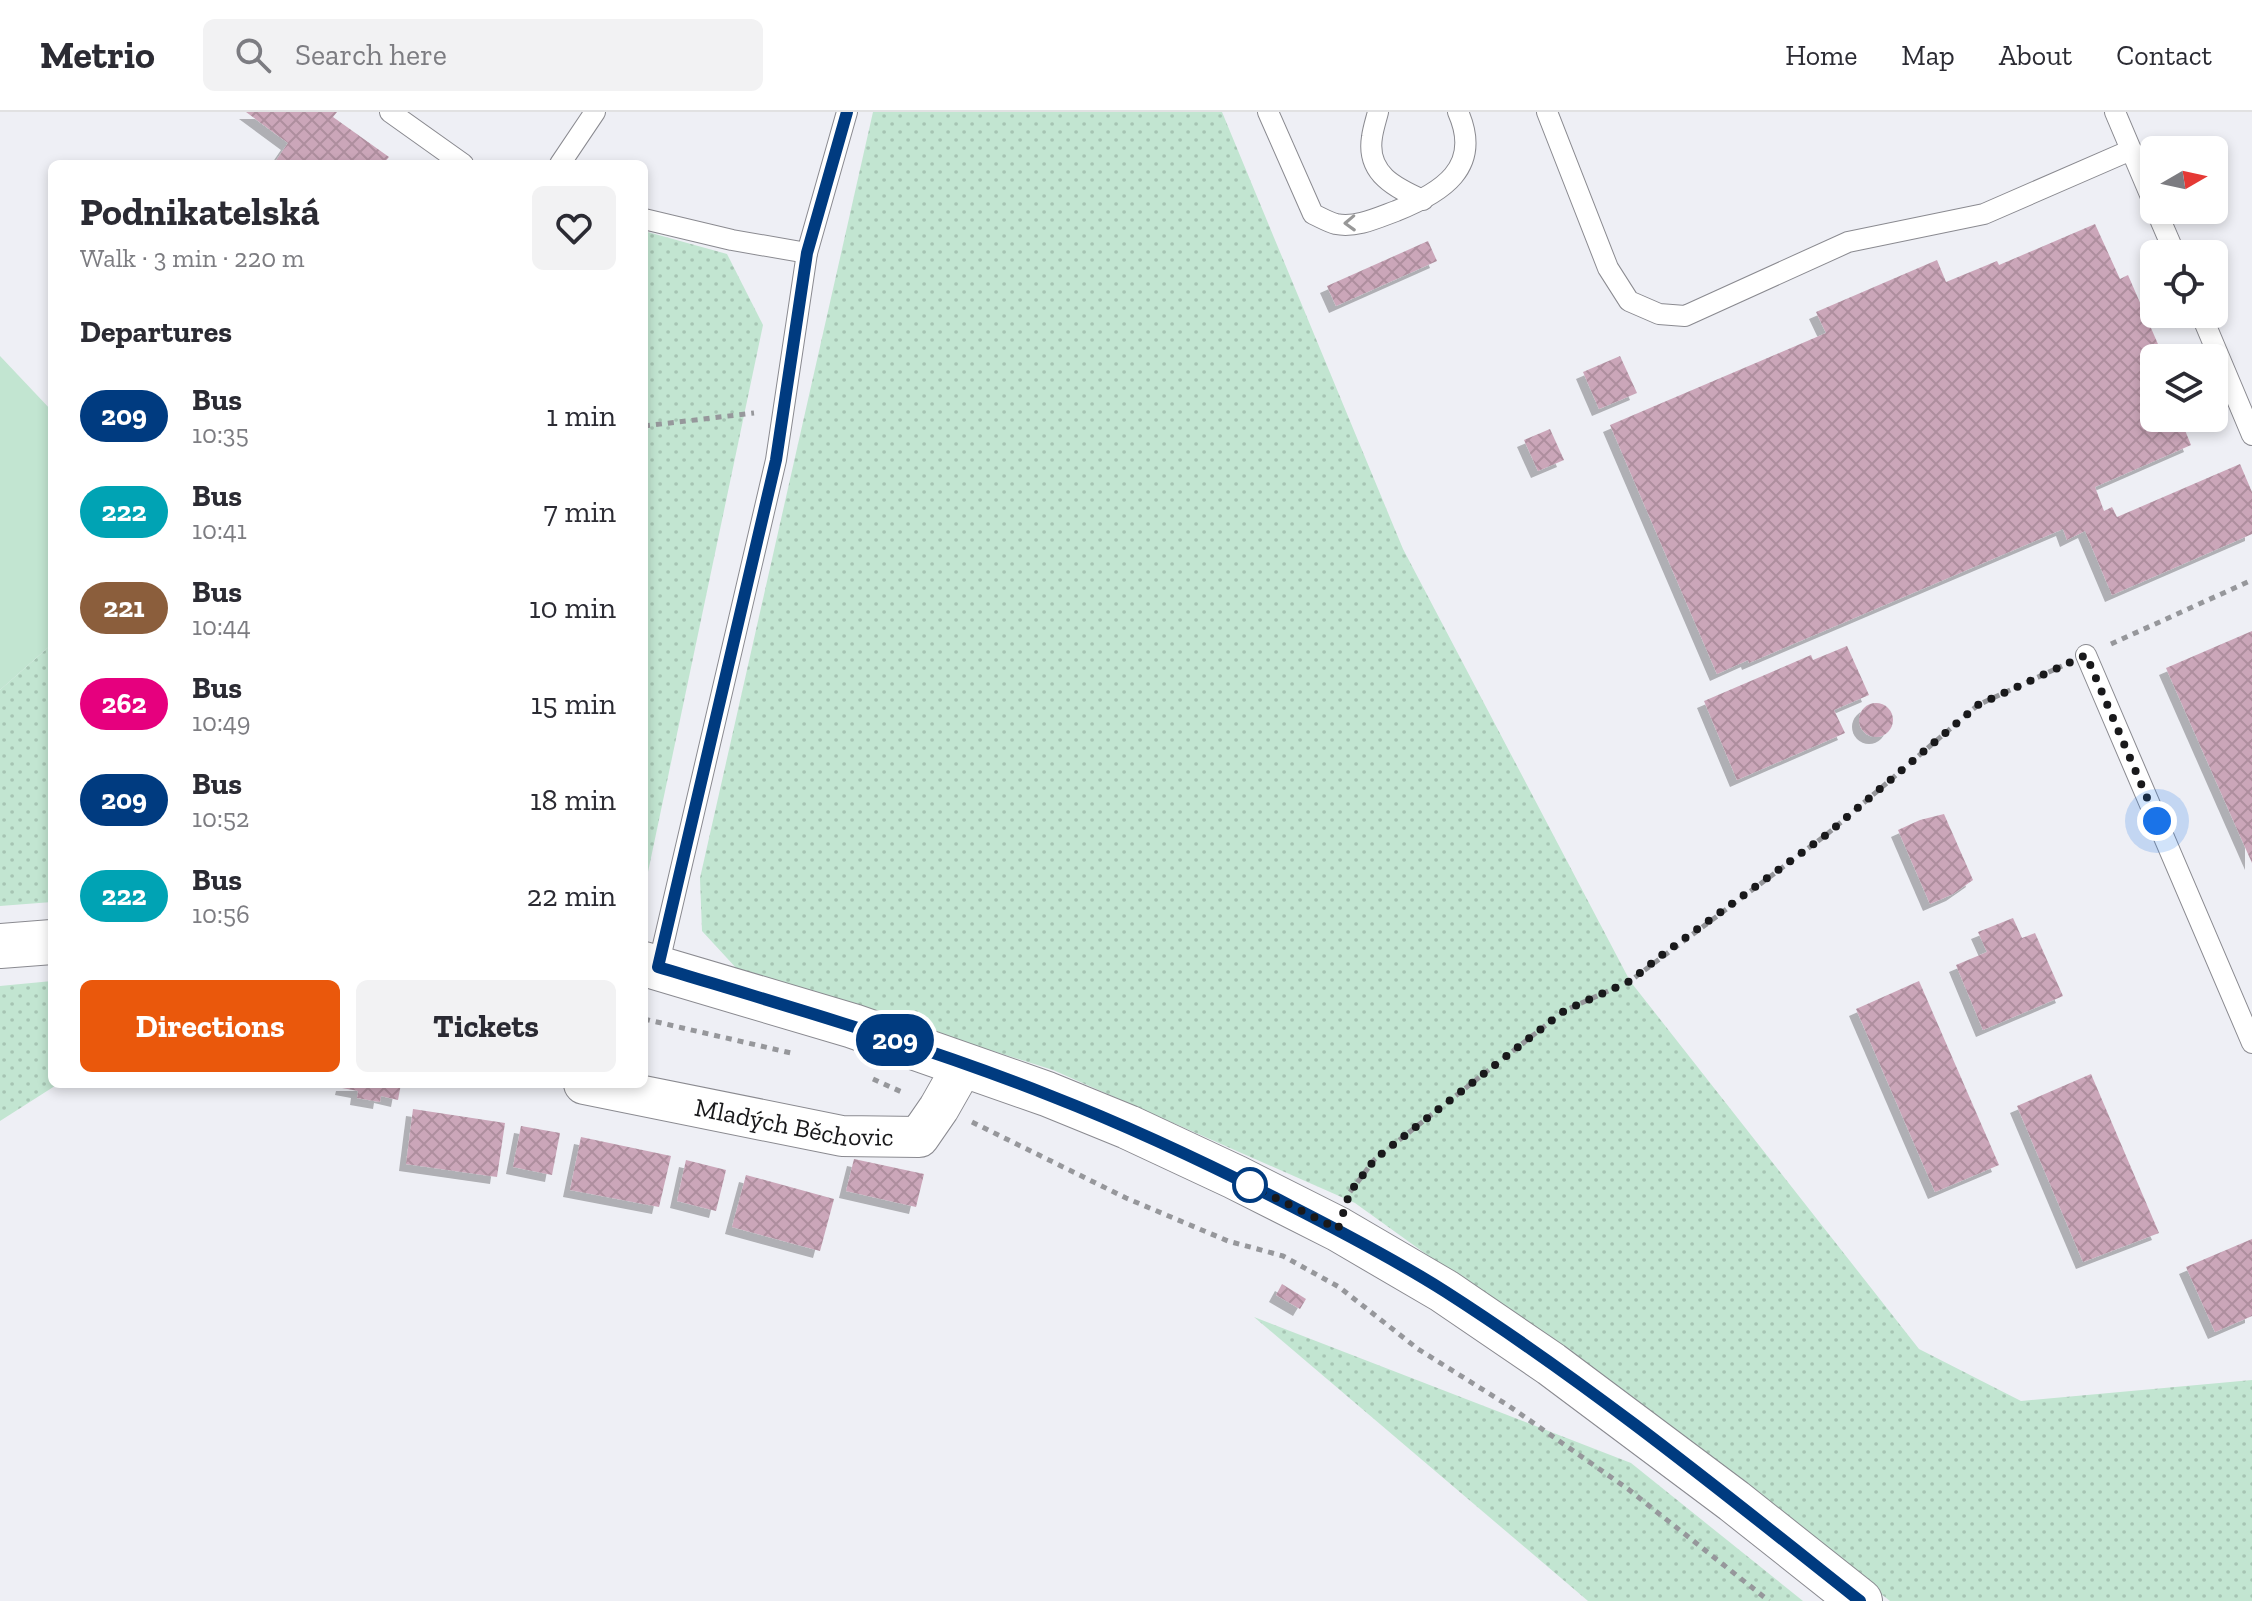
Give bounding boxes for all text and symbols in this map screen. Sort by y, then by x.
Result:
search box [203,19,763,91]
text: Metrio [40,32,155,78]
icon: search [231,33,275,77]
text: Search here [295,37,447,73]
text: Home [1785,39,1857,72]
text: Map [1901,39,1955,72]
text: About [1999,39,2072,72]
text: Contact [2116,39,2212,72]
north arrow [2140,136,2228,224]
map controls [2140,136,2228,432]
button: heart [532,186,616,270]
text: Podnikatelská [80,189,320,235]
one-way arrow [1343,215,1356,232]
button: locate [2140,240,2228,328]
text: Walk · 3 min · 220 m [80,242,304,274]
text: Departures [80,314,232,350]
button: layers [2140,344,2228,432]
text: Bus [192,382,242,418]
text: 1 min [546,398,616,434]
text: 209 [101,399,147,432]
text: 10:35 [192,418,249,450]
text: Bus [192,478,242,514]
text: 7 min [544,494,616,530]
text: 222 [101,495,147,528]
text: 10:41 [192,514,247,546]
text: Bus [192,574,242,610]
text: 10 min [529,590,616,626]
text: 221 [103,591,145,624]
text: 10:44 [192,610,251,642]
text: Bus [192,670,242,706]
text: 15 min [531,686,616,722]
text: 262 [101,687,147,720]
text: 10:49 [192,706,251,738]
text: Bus [192,766,242,802]
text: 18 min [530,782,616,818]
text: 209 [101,783,147,816]
your location [2137,801,2177,841]
text: 10:52 [192,802,250,834]
text: Bus [192,862,242,898]
text: 22 min [527,878,616,914]
text: 222 [101,879,147,912]
text: 10:56 [192,898,250,930]
button: Directions [80,980,340,1072]
button: Tickets [356,980,616,1072]
line badge: 209 [849,1014,941,1066]
text: 209 [872,1023,918,1056]
street label: Mladých Běchovic [692,1091,894,1153]
unlabelled marker [1233,1168,1267,1202]

